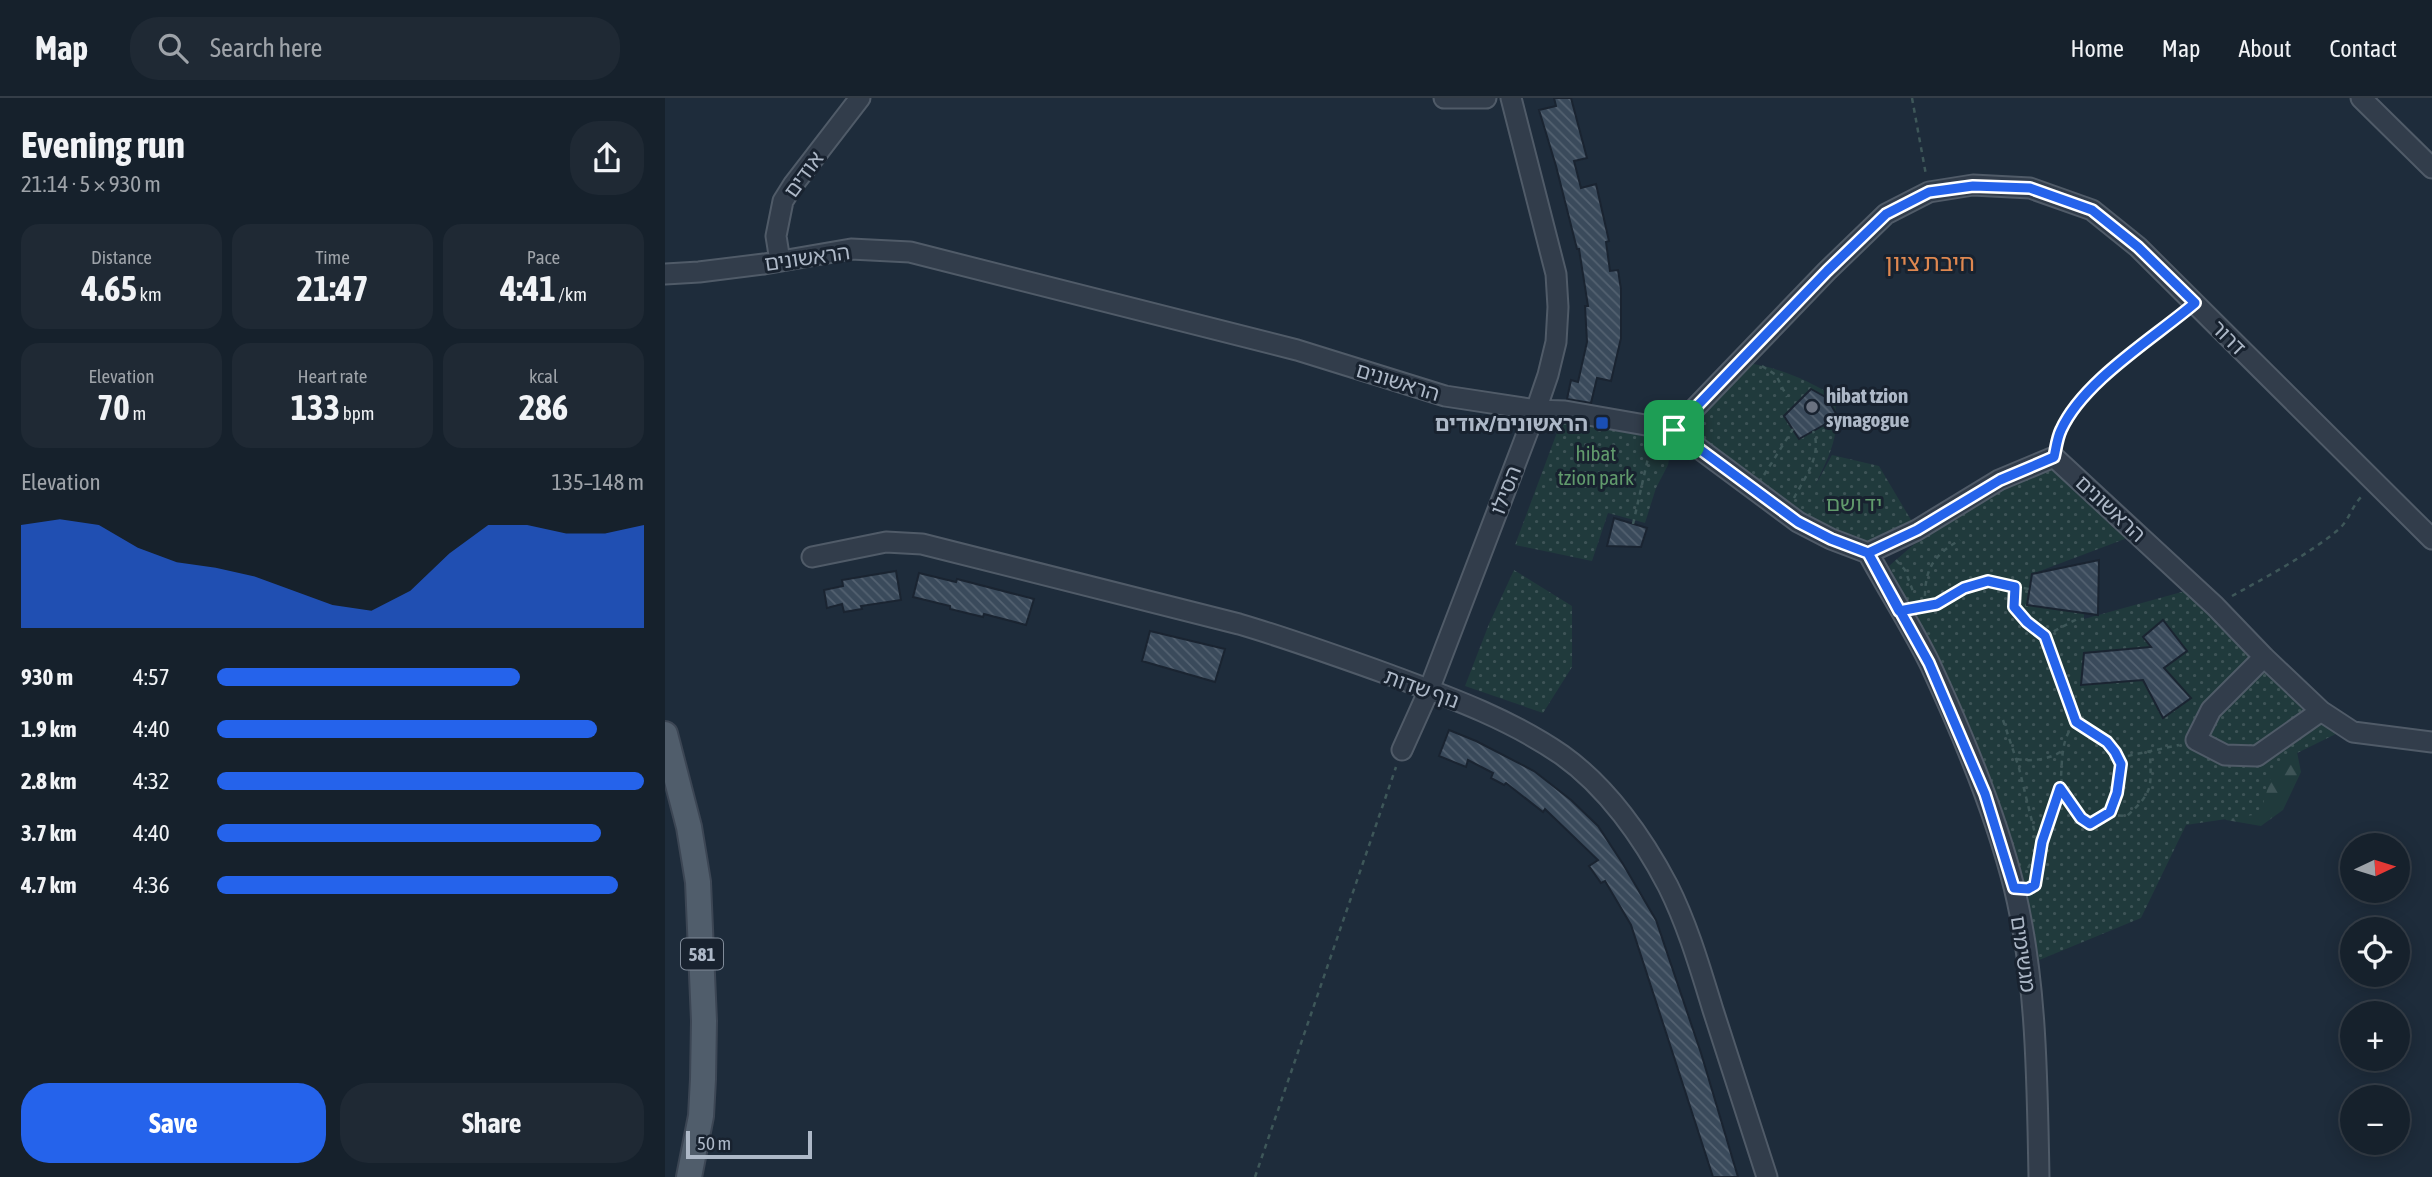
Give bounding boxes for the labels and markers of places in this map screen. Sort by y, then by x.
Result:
place label: hibat tzion synagogue [1826,383,1909,431]
marker: hibat tzion synagogue [1804,399,1820,415]
pin [1644,400,1704,460]
place label: הראשונים/אודים [1435,411,1588,435]
marker: הראשונים/אודים [1594,415,1610,431]

